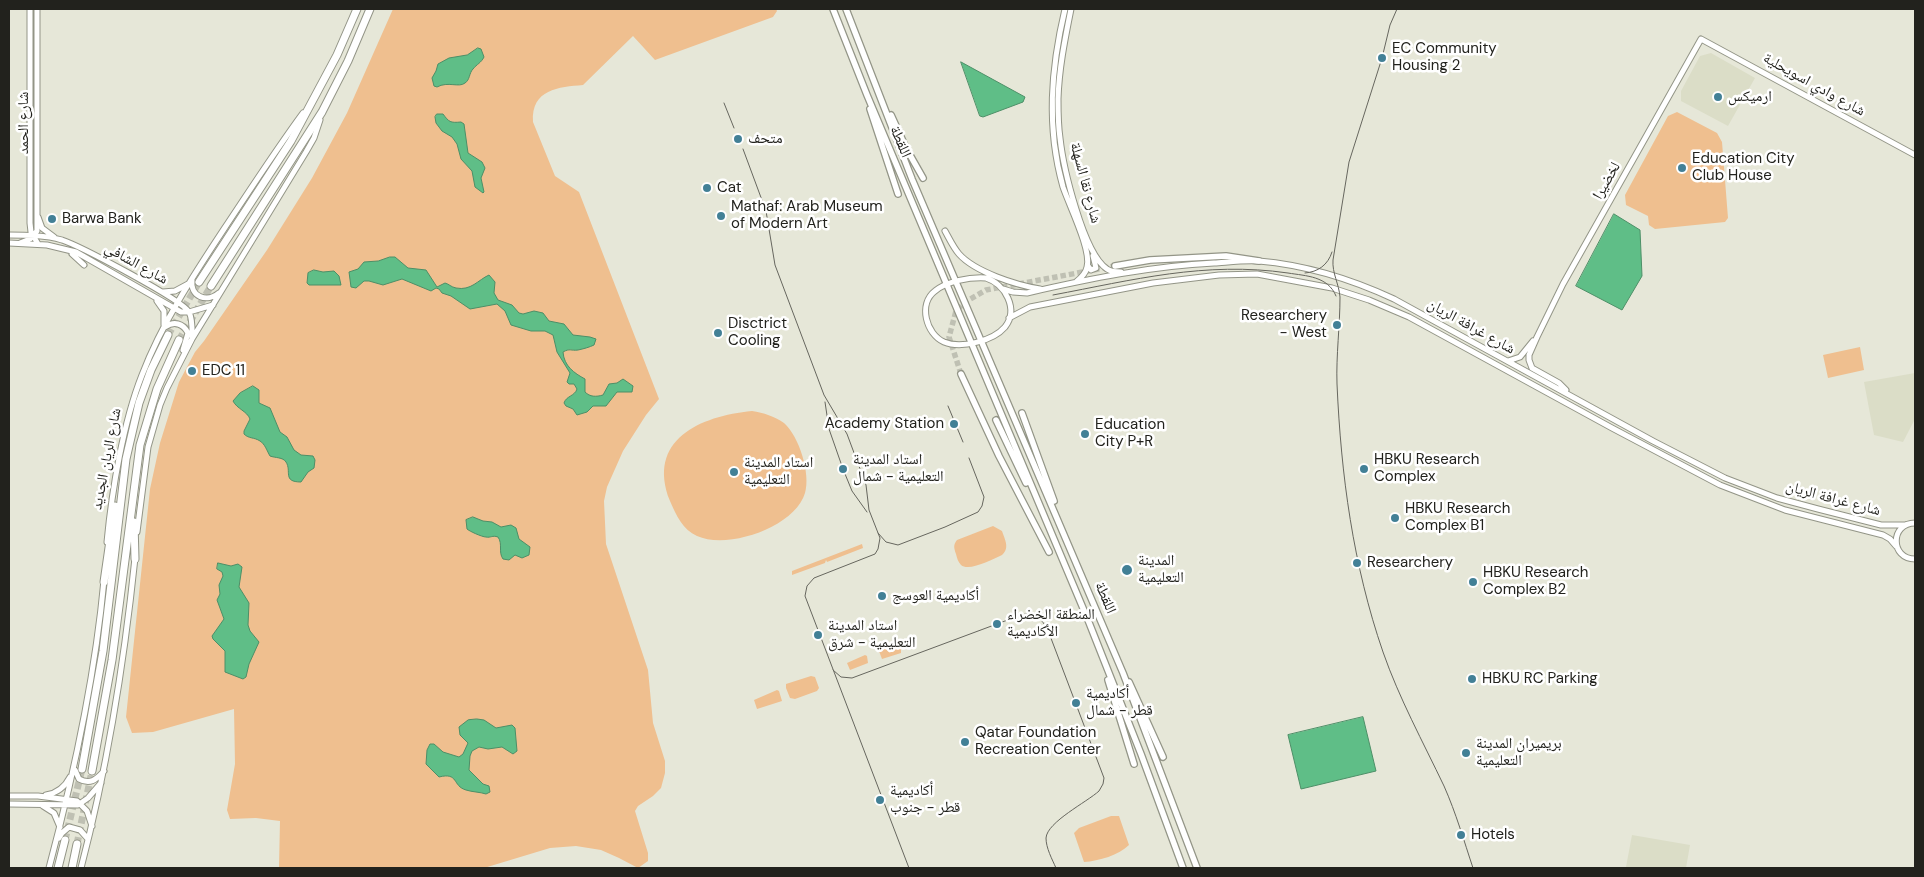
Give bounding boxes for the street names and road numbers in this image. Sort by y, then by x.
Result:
street label: شارع وادي اسويحلية [1760,49,1868,121]
street label: شارع الحمد [15,92,33,154]
street label: اللقطة [885,124,915,160]
street label: شارع نقا السهلة [1066,141,1104,225]
street label: لخضيرا [1589,159,1625,203]
street label: شارع الشافي [101,239,171,289]
street label: شارع غرافة الريان [1424,296,1518,358]
street label: شارع الريان الجديد [88,407,126,511]
street label: شارع غرافة الريان [1784,478,1882,520]
street label: اللقطة [1090,580,1120,616]

